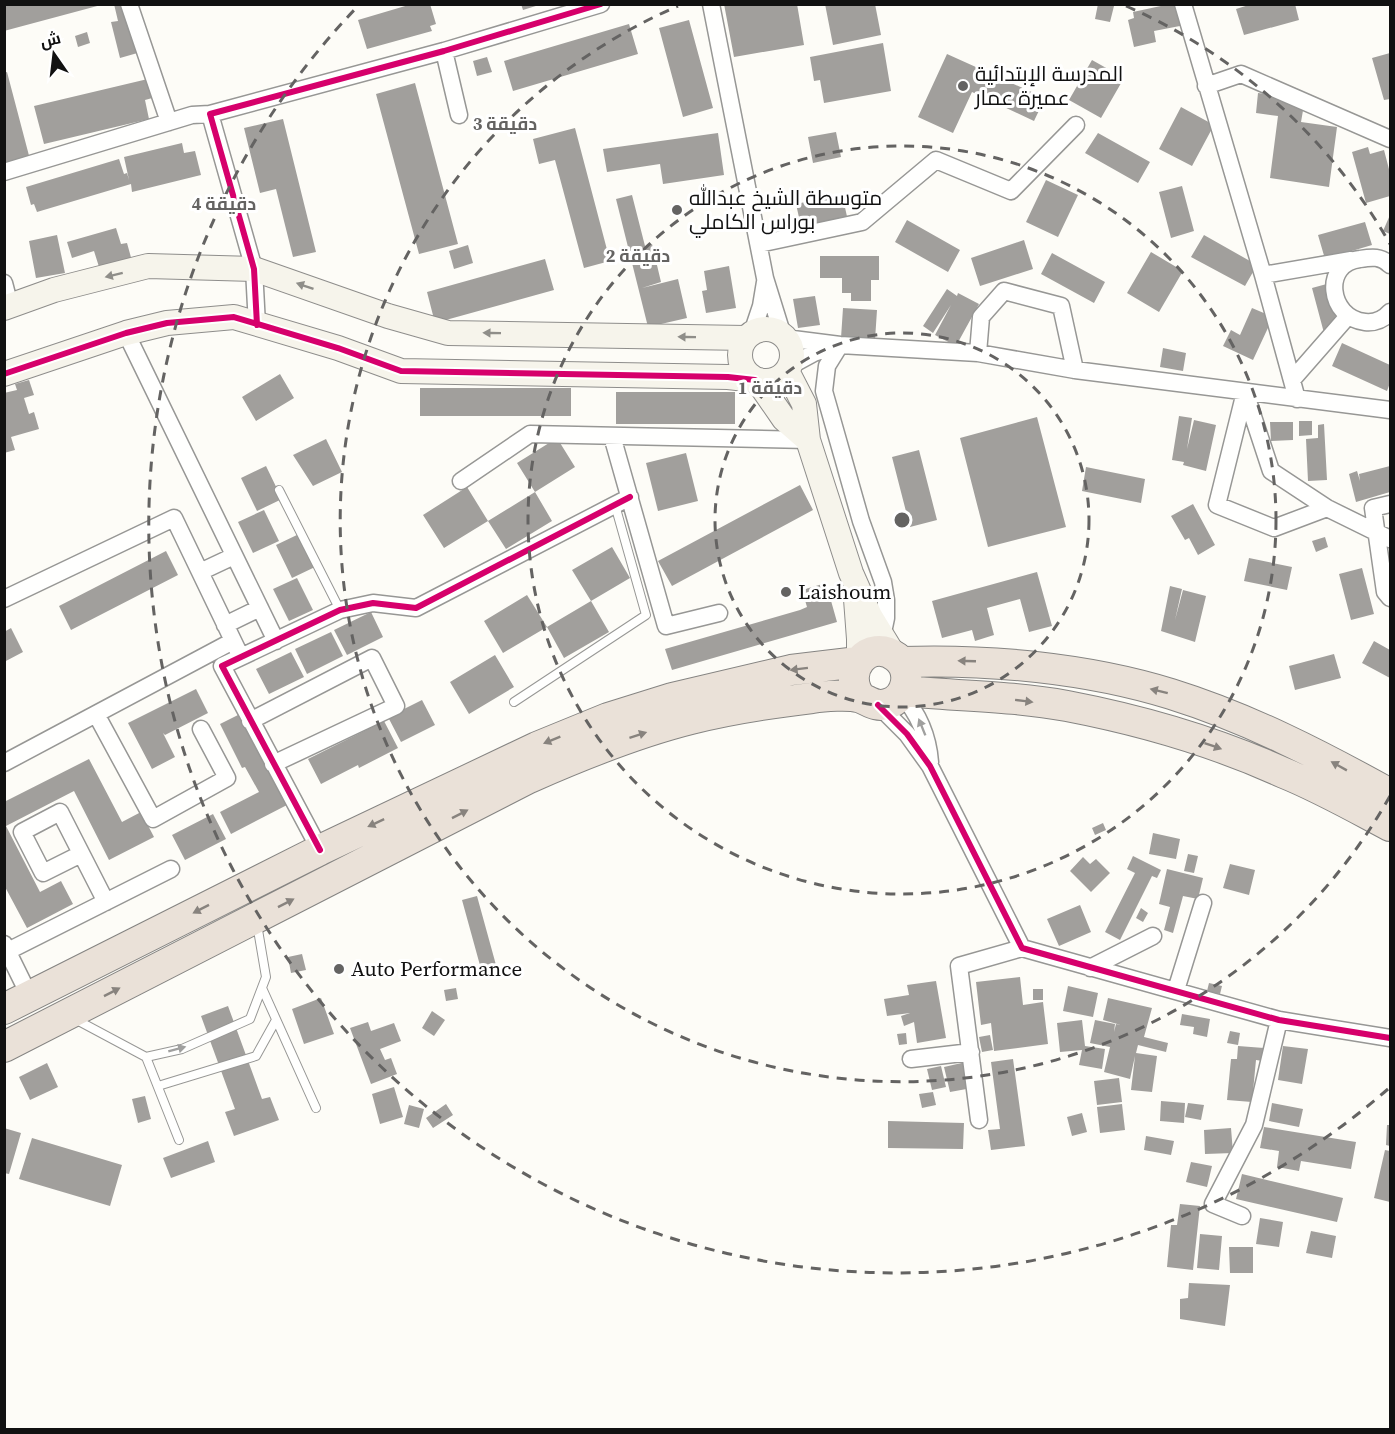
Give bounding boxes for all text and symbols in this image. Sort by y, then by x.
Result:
north arrow [24,24,84,84]
text: ش [38,26,63,53]
place label: المدرسة الإبتدائية عميرة عمار [974,59,1124,112]
marker: المدرسة الإبتدائية عميرة عمار [956,79,970,93]
text: 3 دقيقة [473,111,537,136]
place label: متوسطة الشيخ عبدالله بوراس الكاملي [689,183,882,238]
text: 4 دقيقة [192,191,256,216]
marker: متوسطة الشيخ عبدالله بوراس الكاملي [670,203,684,217]
text: 2 دقيقة [606,243,670,268]
one-way arrow [105,271,123,280]
one-way arrow [296,281,314,290]
one-way arrow [483,329,502,338]
one-way arrow [678,332,697,342]
text: 1 دقيقة [738,375,802,400]
centre of rings [892,510,912,530]
place label: Laishoum [798,577,892,606]
marker: Laishoum [779,585,793,599]
one-way arrow [958,657,977,666]
one-way arrow [790,664,809,674]
one-way arrow [1150,686,1169,696]
one-way arrow [1015,696,1034,706]
one-way arrow [917,718,927,736]
one-way arrow [629,730,647,739]
one-way arrow [543,736,561,746]
one-way arrow [1204,742,1222,752]
one-way arrow [1330,761,1347,771]
one-way arrow [451,809,468,819]
one-way arrow [367,819,384,828]
one-way arrow [278,898,295,908]
one-way arrow [192,905,209,914]
place label: Auto Performance [351,954,522,983]
marker: Auto Performance [332,962,346,976]
one-way arrow [104,987,121,997]
one-way arrow [168,1044,187,1054]

